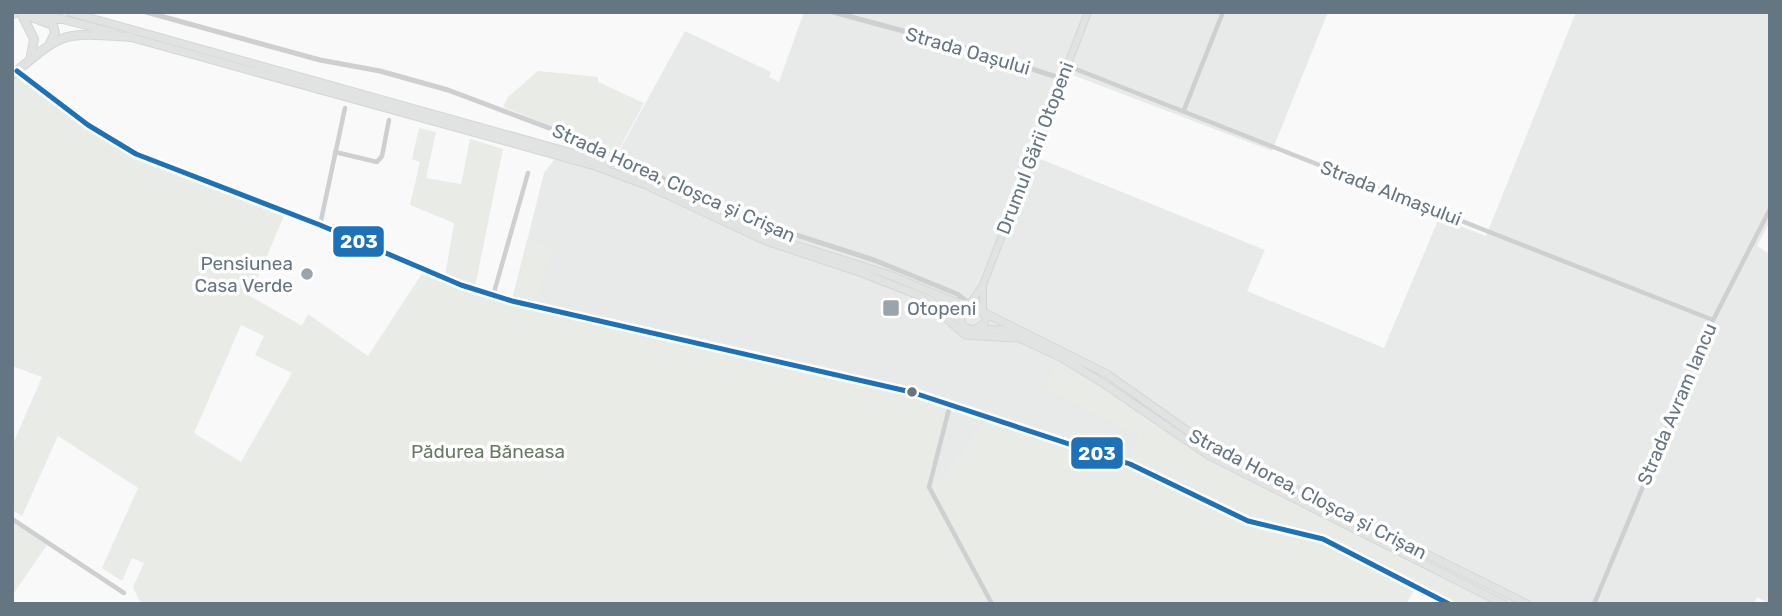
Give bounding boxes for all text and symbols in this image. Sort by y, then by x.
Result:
street label: Strada Oașului [903,22,1033,80]
street label: Drumul Gării Otopeni [991,58,1079,238]
street label: Strada Horea, Cloșca și Crișan [549,119,799,247]
street label: Strada Almașului [1317,156,1465,230]
line badge: 203 [332,225,385,258]
text: 203 [340,230,378,253]
place label: Pensiunea Casa Verde [194,252,293,297]
marker: Pensiunea Casa Verde [299,266,315,282]
place label: Otopeni [907,297,976,320]
marker: Otopeni [881,298,901,318]
street label: Strada Avram Iancu [1632,320,1722,488]
unlabelled marker [905,385,919,399]
street label: Strada Horea, Cloșca și Crișan [1185,424,1431,564]
line badge: 203 [1070,436,1124,470]
park label: Pădurea Băneasa [411,440,565,463]
text: 203 [1078,442,1116,465]

